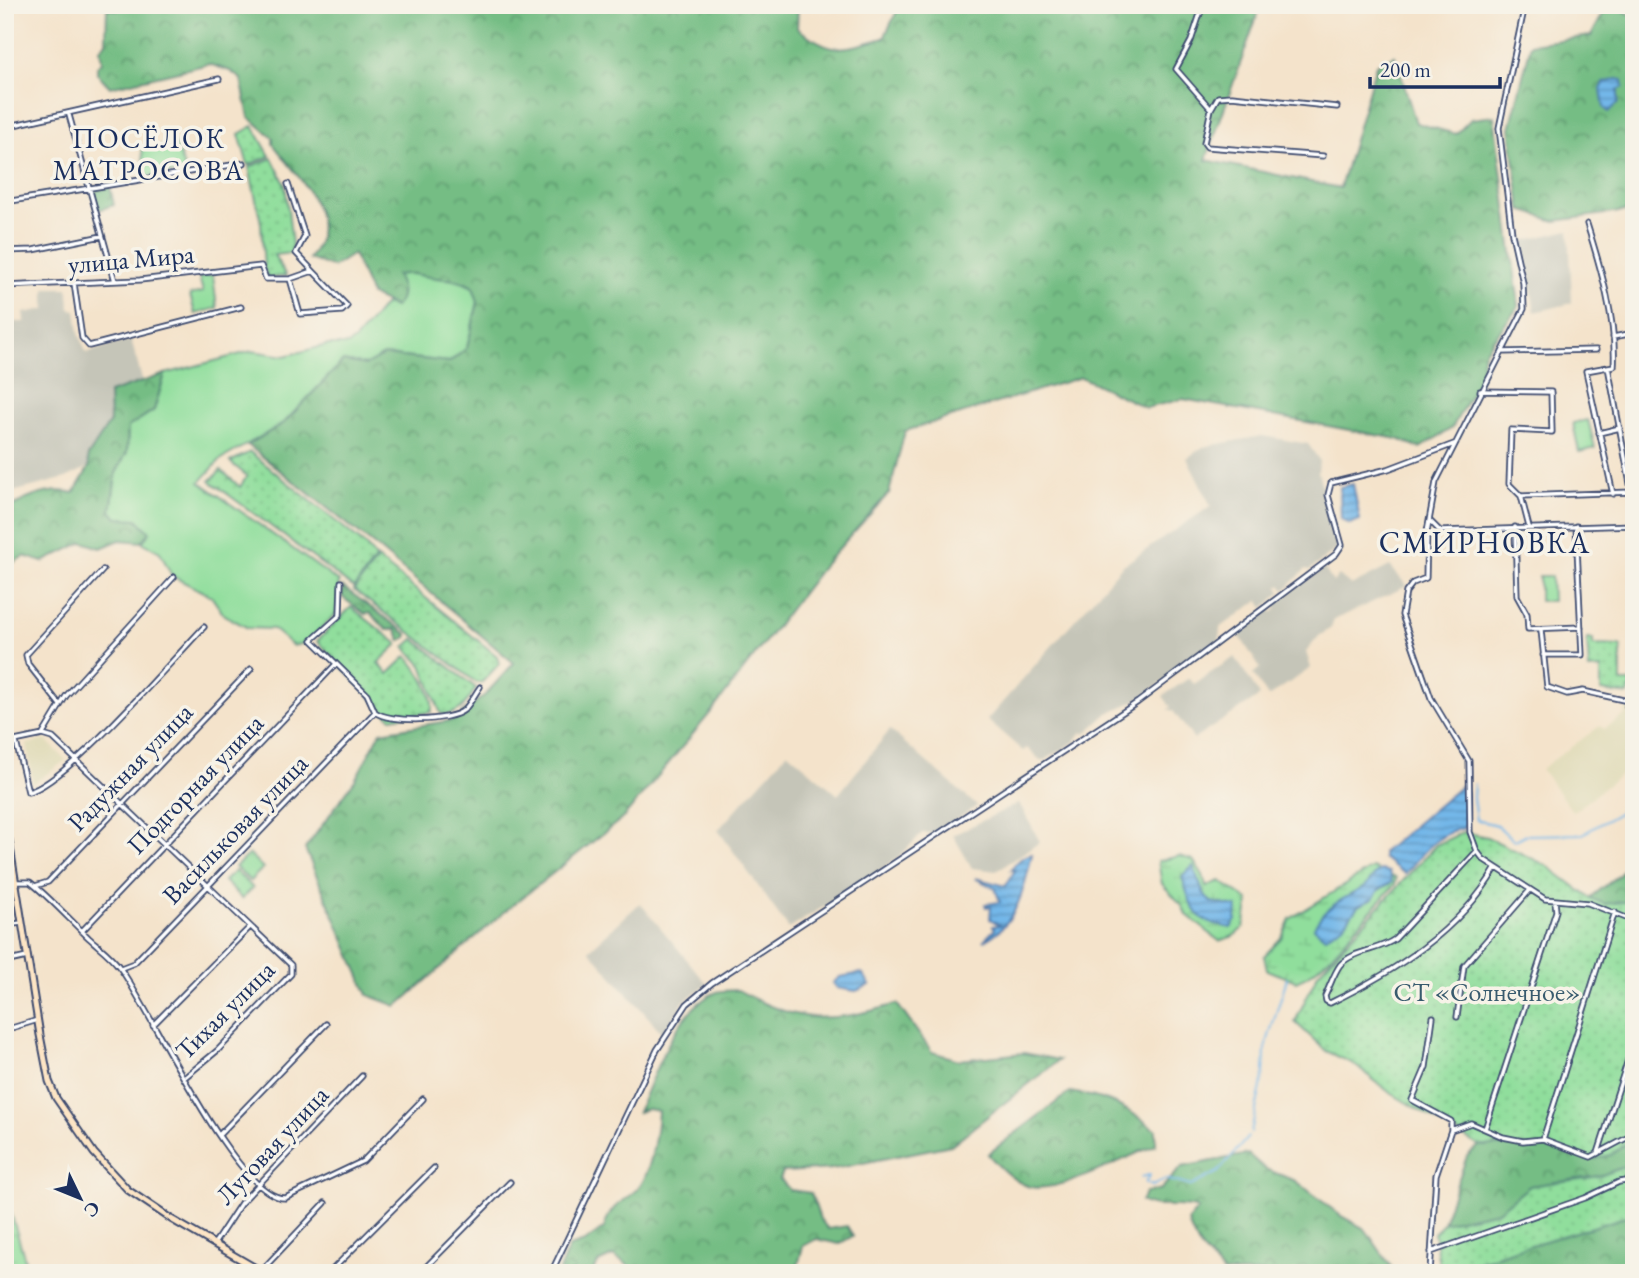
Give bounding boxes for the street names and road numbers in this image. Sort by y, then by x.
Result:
street label: улица Мира [67,237,196,281]
street label: Радужная улица [60,695,200,839]
street label: Подгорная улица [119,706,271,861]
street label: Васильковая улица [155,746,316,911]
street label: Тихая улица [168,953,282,1067]
street label: Луговая улица [208,1078,336,1212]

